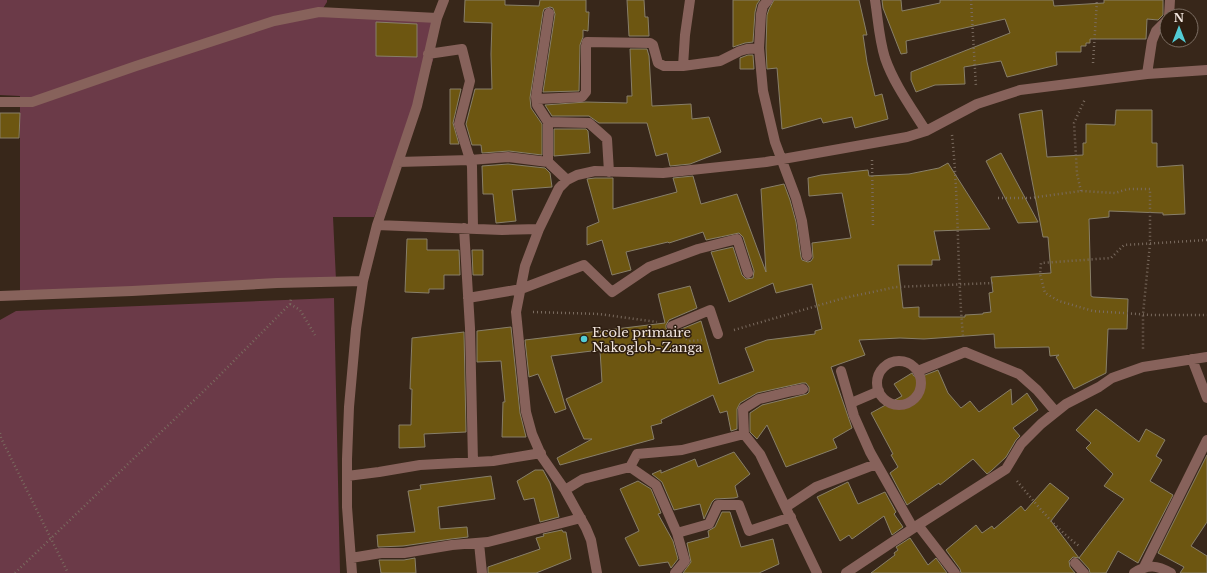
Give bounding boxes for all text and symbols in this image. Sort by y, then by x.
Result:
north arrow [1159,8,1199,48]
text: N [1174,11,1185,25]
place label: Ecole primaire Nakoglob-Zanga [592,324,703,356]
marker: Ecole primaire Nakoglob-Zanga [579,334,589,344]

